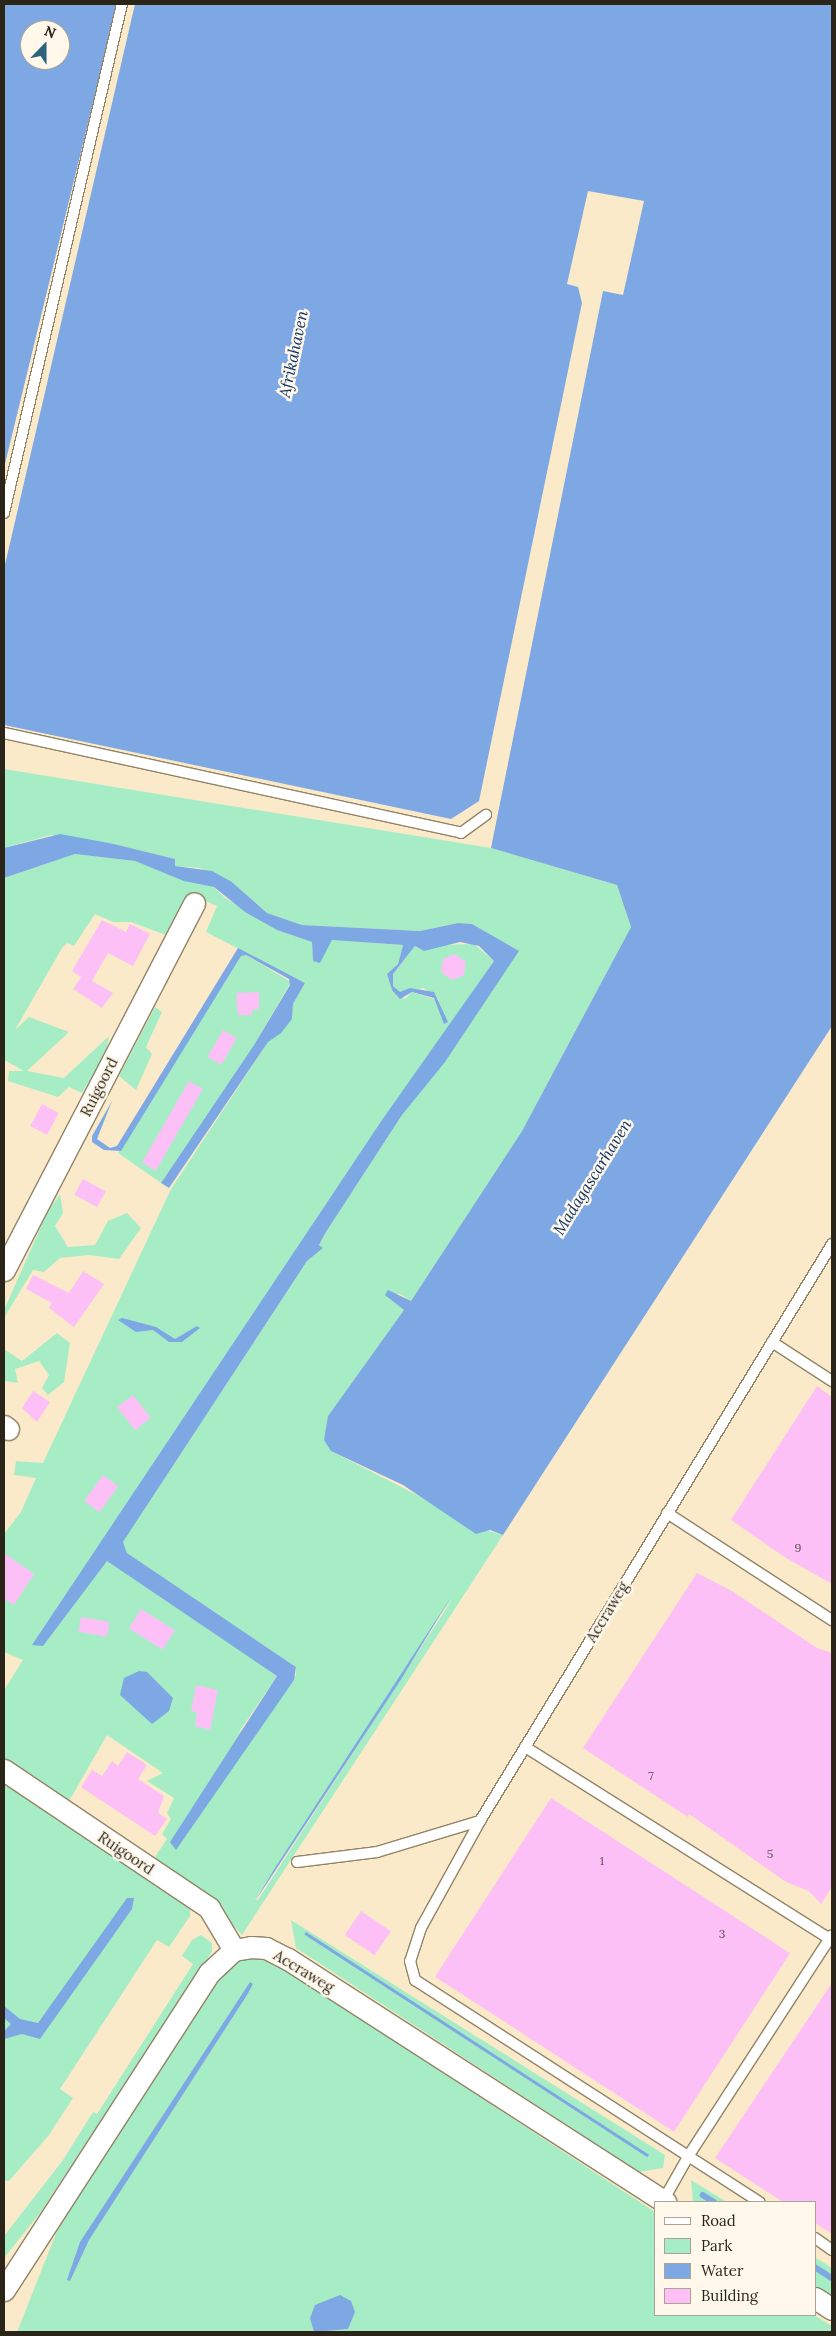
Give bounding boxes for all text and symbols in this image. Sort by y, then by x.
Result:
north arrow [20,20,70,70]
text: N [42,22,59,42]
water label: Afrikahaven [274,309,312,399]
street label: Ruigoord [77,1055,121,1119]
water label: Madagascarhaven [549,1116,635,1238]
house number: 9 [795,1541,801,1555]
street label: Accraweg [582,1578,632,1646]
house number: 7 [648,1769,654,1783]
street label: Ruigoord [95,1828,157,1878]
house number: 5 [767,1847,773,1861]
house number: 1 [600,1854,604,1868]
house number: 3 [719,1927,725,1941]
street label: Accraweg [270,1946,338,1996]
legend [654,2201,816,2316]
text: Road [701,2211,736,2230]
text: Park [701,2236,732,2255]
text: Water [701,2261,743,2280]
text: Building [701,2286,758,2305]

